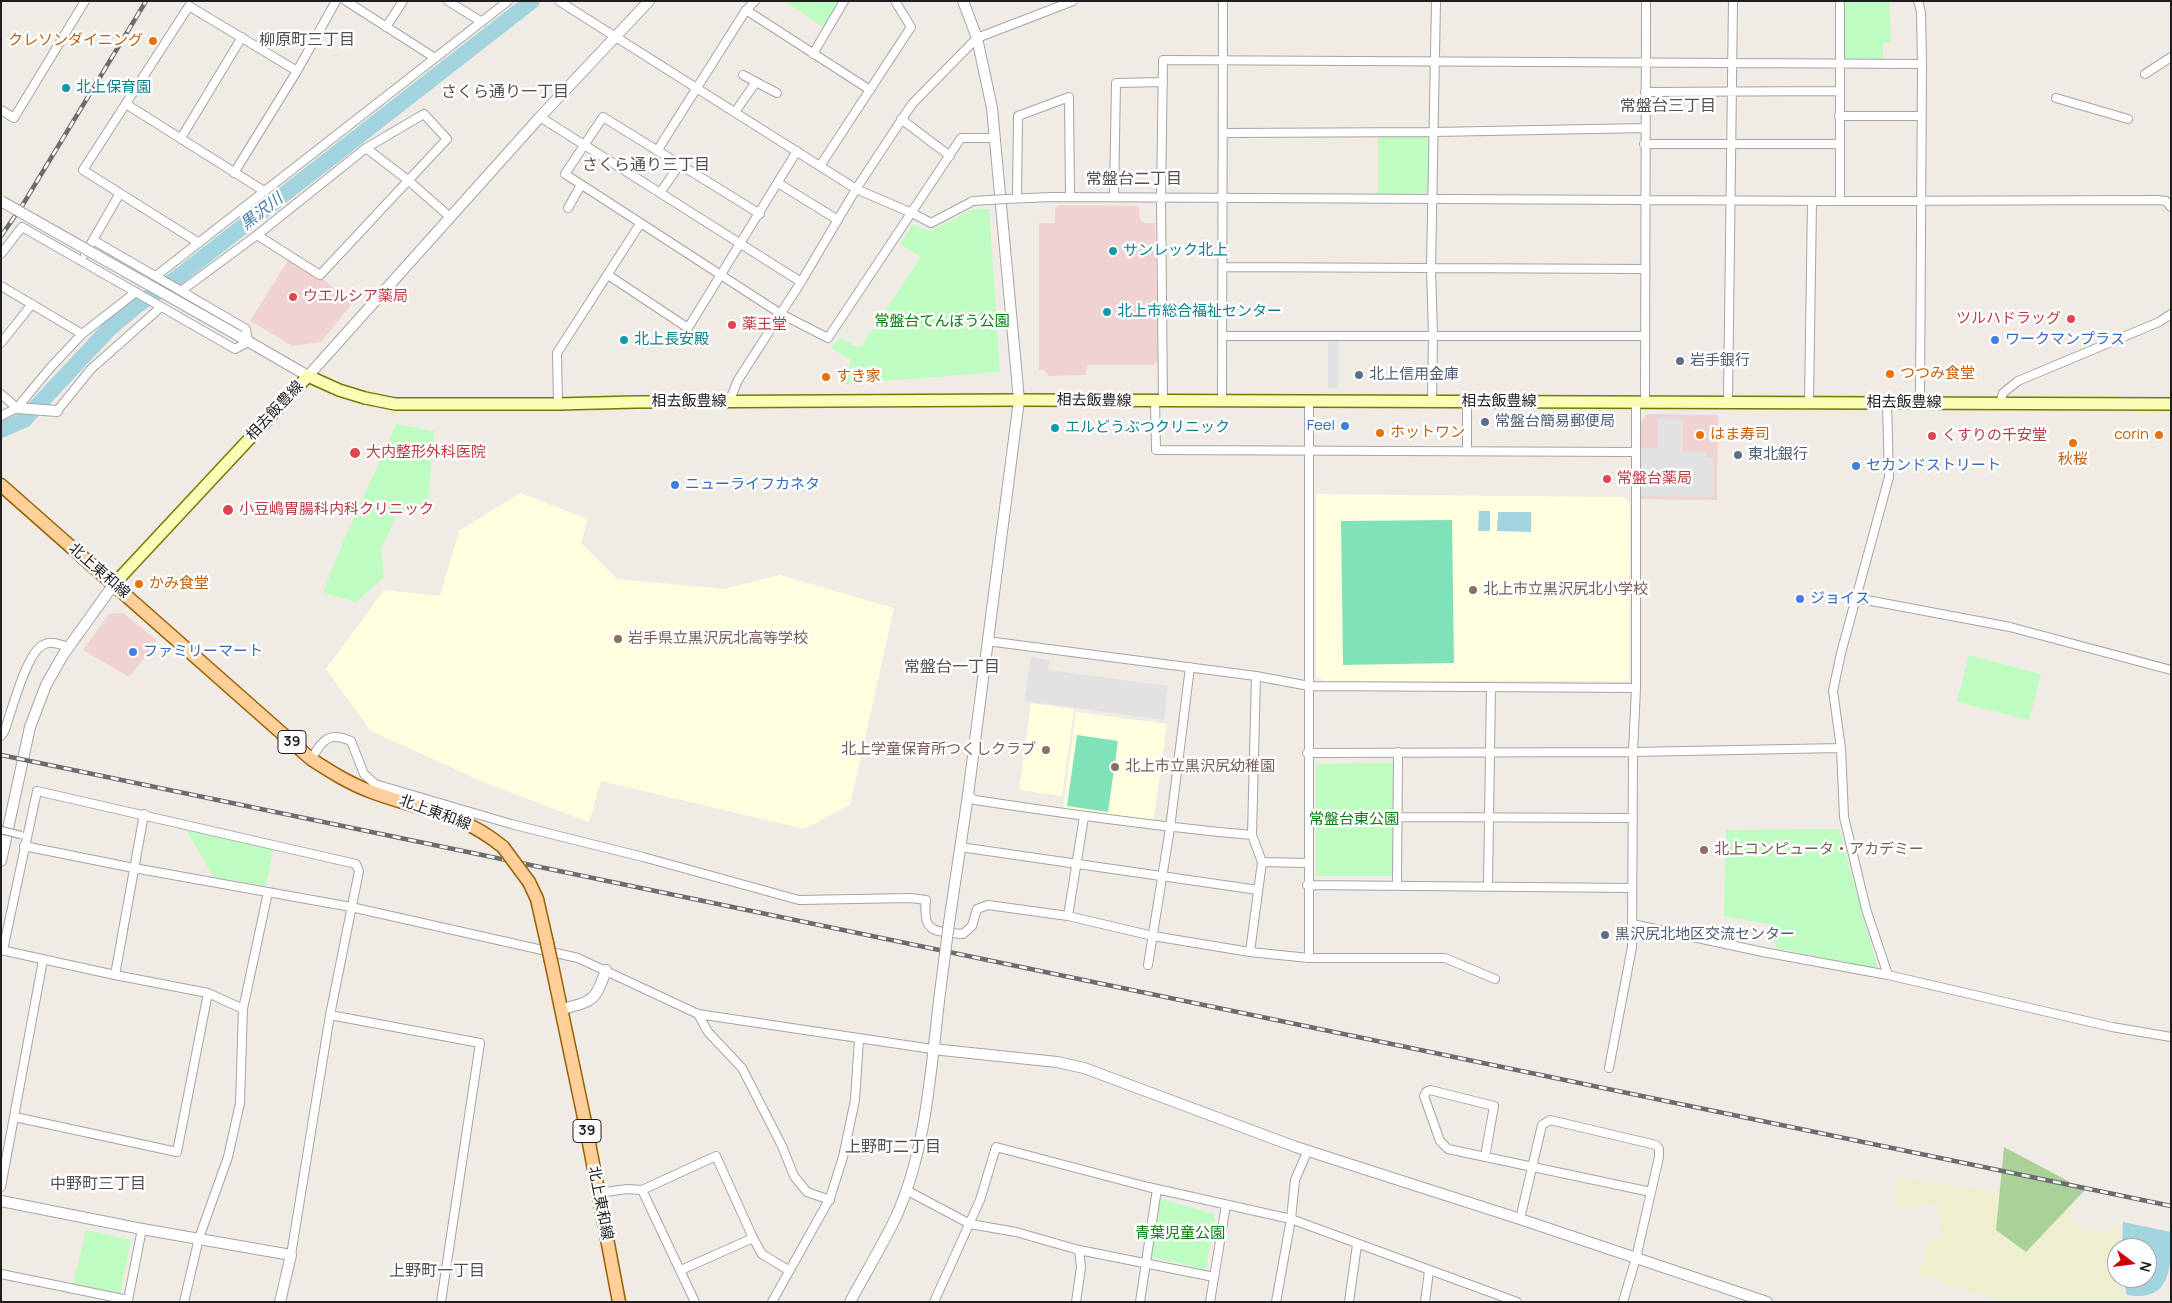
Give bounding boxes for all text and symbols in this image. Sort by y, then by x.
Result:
district label: 柳原町三丁目 [259,31,355,51]
place label: クレソンダイニング [8,32,143,50]
marker: クレソンダイニング [147,35,159,47]
place label: 北上保育園 [76,79,151,97]
marker: 北上保育園 [60,82,72,94]
district label: さくら通り一丁目 [441,83,569,103]
district label: 常盤台三丁目 [1620,97,1716,117]
district label: さくら通り三丁目 [582,156,710,176]
district label: 常盤台二丁目 [1086,170,1182,190]
water label: 黒沢川 [237,190,287,234]
place label: サンレック北上 [1123,242,1228,260]
marker: サンレック北上 [1107,245,1119,257]
place label: ウエルシア薬局 [303,288,408,306]
marker: ウエルシア薬局 [287,291,299,303]
place label: 北上市総合福祉センター [1117,303,1282,321]
marker: 北上市総合福祉センター [1101,306,1113,318]
place label: ツルハドラッグ [1956,310,2061,328]
park label: 常盤台てんぼう公園 [875,313,1009,331]
marker: ツルハドラッグ [2065,313,2077,325]
place label: 薬王堂 [742,316,787,334]
marker: 薬王堂 [726,319,738,331]
place label: 北上長安殿 [634,331,709,349]
place label: ワークマンプラス [2005,331,2125,349]
marker: 北上長安殿 [618,334,630,346]
marker: ワークマンプラス [1989,334,2001,346]
place label: 岩手銀行 [1690,352,1750,370]
marker: 岩手銀行 [1674,355,1686,367]
place label: つつみ食堂 [1900,365,1975,383]
place label: 北上信用金庫 [1369,366,1459,384]
place label: すき家 [836,368,881,386]
marker: つつみ食堂 [1884,368,1896,380]
marker: 北上信用金庫 [1353,369,1365,381]
marker: すき家 [820,371,832,383]
street label: 相去飯豊線 [243,377,307,445]
street label: 相去飯豊線 [1056,391,1132,411]
street label: 相去飯豊線 [652,393,726,411]
street label: 相去飯豊線 [1462,393,1536,411]
street label: 相去飯豊線 [1867,394,1941,412]
place label: 常盤台簡易郵便局 [1495,413,1615,431]
marker: 常盤台簡易郵便局 [1479,416,1491,428]
place label: Feel [1307,417,1335,435]
place label: エルどうぶつクリニック [1065,419,1230,437]
marker: Feel [1339,420,1351,432]
marker: エルどうぶつクリニック [1049,422,1061,434]
place label: ホットワン [1390,424,1465,442]
place label: はま寿司 [1710,426,1770,444]
place label: corin [2114,426,2149,444]
marker: ホットワン [1374,427,1386,439]
place label: くすりの千安堂 [1942,427,2047,445]
marker: はま寿司 [1694,429,1706,441]
marker: corin [2153,429,2165,441]
marker: くすりの千安堂 [1926,430,1938,442]
marker: 秋桜 [2067,437,2079,449]
place label: 大内整形外科医院 [366,444,486,462]
marker: 大内整形外科医院 [348,446,362,460]
place label: 東北銀行 [1748,446,1808,464]
marker: 東北銀行 [1732,449,1744,461]
place label: 秋桜 [2058,451,2088,469]
place label: セカンドストリート [1866,457,2001,475]
marker: セカンドストリート [1850,460,1862,472]
place label: 常盤台薬局 [1617,470,1692,488]
marker: 常盤台薬局 [1601,473,1613,485]
place label: ニューライフカネタ [685,476,820,494]
marker: ニューライフカネタ [669,479,681,491]
place label: 小豆嶋胃腸科内科クリニック [239,501,434,519]
marker: 小豆嶋胃腸科内科クリニック [221,503,235,517]
street label: 北上東和線 [65,540,133,602]
place label: かみ食堂 [149,575,209,593]
marker: かみ食堂 [133,578,145,590]
place label: 北上市立黒沢尻北小学校 [1483,581,1648,599]
marker: 北上市立黒沢尻北小学校 [1467,584,1479,596]
place label: ジョイス [1810,590,1870,608]
marker: ジョイス [1794,593,1806,605]
place label: 岩手県立黒沢尻北高等学校 [628,630,808,648]
marker: 岩手県立黒沢尻北高等学校 [612,633,624,645]
place label: ファミリーマート [143,643,263,661]
marker: ファミリーマート [127,646,139,658]
district label: 常盤台一丁目 [904,658,1000,678]
road number: 39 [278,730,306,754]
place label: 北上学童保育所つくしクラブ [841,741,1036,759]
marker: 北上学童保育所つくしクラブ [1040,744,1052,756]
place label: 北上市立黒沢尻幼稚園 [1125,758,1275,776]
marker: 北上市立黒沢尻幼稚園 [1109,761,1121,773]
street label: 北上東和線 [397,792,473,834]
park label: 常盤台東公園 [1309,811,1399,829]
place label: 北上コンピュータ・アカデミー [1714,841,1924,859]
marker: 北上コンピュータ・アカデミー [1698,844,1710,856]
place label: 黒沢尻北地区交流センター [1615,926,1795,944]
marker: 黒沢尻北地区交流センター [1599,929,1611,941]
road number: 39 [573,1120,601,1142]
district label: 上野町二丁目 [845,1138,941,1158]
street label: 北上東和線 [584,1164,616,1242]
district label: 中野町三丁目 [50,1175,146,1195]
park label: 青葉児童公園 [1135,1225,1225,1243]
north arrow [2107,1238,2157,1288]
text: N [2136,1259,2156,1274]
district label: 上野町一丁目 [389,1262,485,1282]

